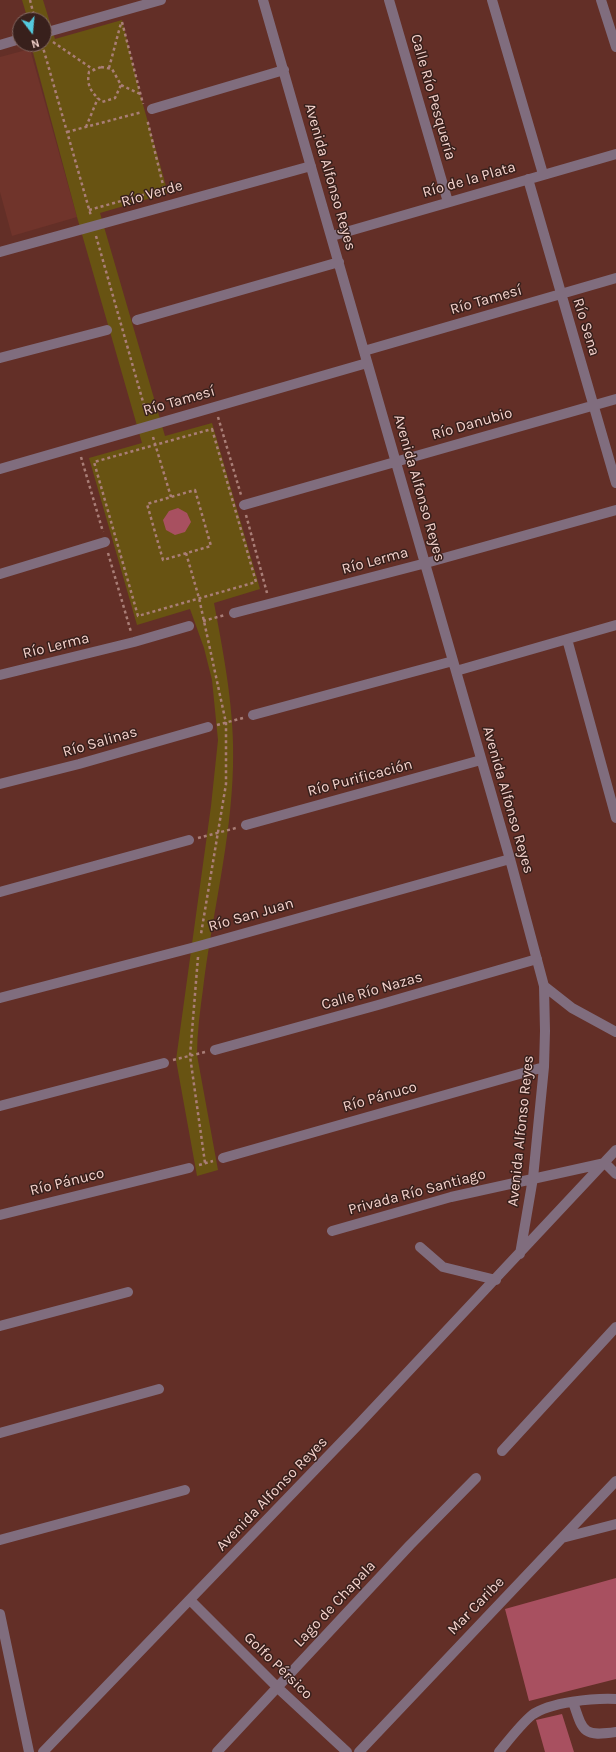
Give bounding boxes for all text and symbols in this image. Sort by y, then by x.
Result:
north arrow [12,12,52,52]
street label: Calle Río Pesquería [406,32,460,162]
text: N [30,36,41,50]
street label: Avenida Alfonso Reyes [300,101,360,253]
street label: Río de la Plata [420,158,518,202]
street label: Río Verde [119,177,185,211]
street label: Río Tamesí [448,281,524,319]
street label: Río Sena [569,296,603,358]
street label: Río Tamesí [141,382,217,420]
street label: Río Danubio [429,404,515,444]
street label: Avenida Alfonso Reyes [389,412,449,564]
street label: Río Lerma [340,544,410,578]
street label: Río Lerma [21,629,91,663]
street label: Río Salinas [61,723,139,761]
street label: Avenida Alfonso Reyes [478,724,538,876]
street label: Río Purificación [306,755,414,801]
street label: Río San Juan [206,894,296,936]
street label: Calle Río Nazas [319,968,425,1014]
street label: Avenida Alfonso Reyes [504,1054,538,1208]
street label: Río Pánuco [341,1078,419,1116]
street label: Río Pánuco [28,1164,106,1200]
street label: Privada Río Santiago [346,1165,488,1219]
street label: Avenida Alfonso Reyes [213,1433,331,1555]
street label: Lago de Chapala [290,1557,380,1651]
street label: Mar Caribe [444,1573,508,1639]
street label: Golfo Pérsico [240,1629,316,1703]

